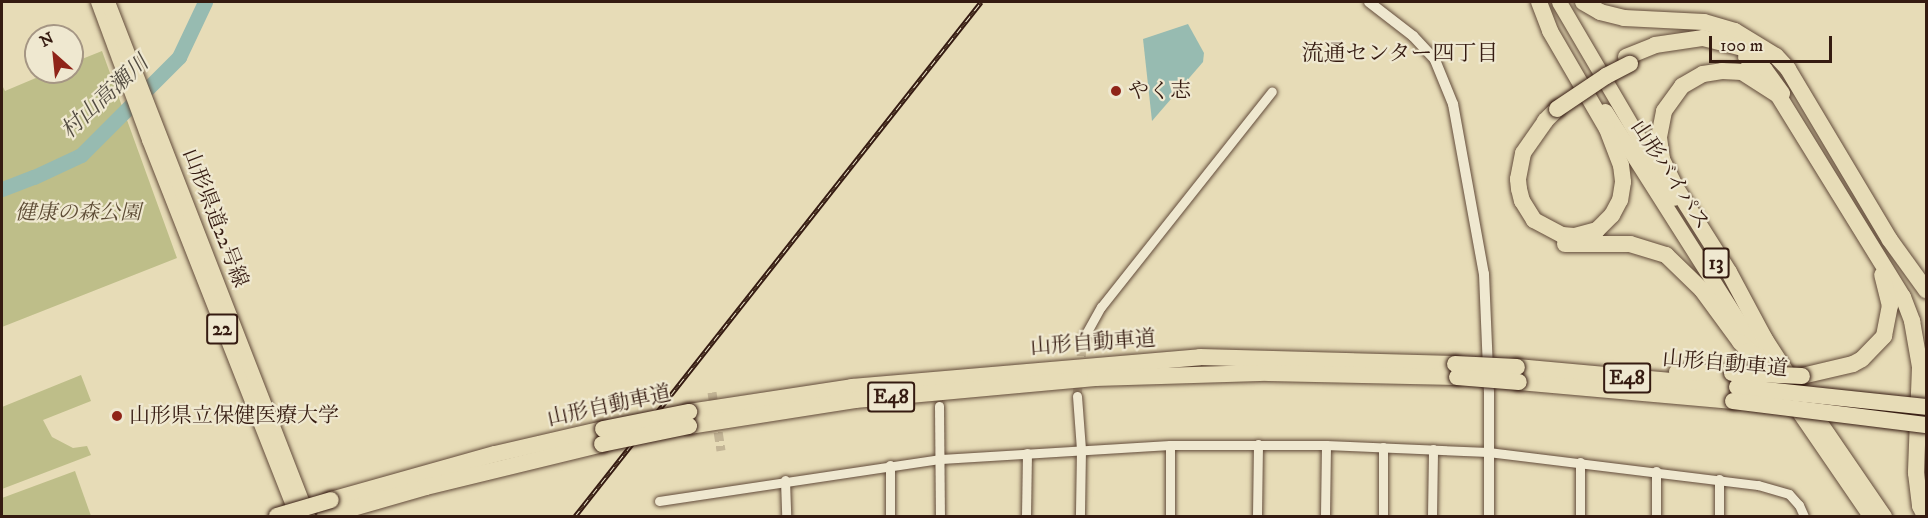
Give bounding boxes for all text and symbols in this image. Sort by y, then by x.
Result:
north arrow [24,24,84,84]
scale bar [1712,24,1835,62]
text: N [36,28,57,52]
text: 100 m [1720,35,1763,57]
district label: 流通センター四丁目 [1301,41,1499,67]
water label: 村山高瀬川 [56,50,154,144]
place label: やく志 [1128,78,1191,104]
marker: やく志 [1109,84,1123,98]
street label: 山形バイパス [1625,115,1715,235]
street label: 山形県道22号線 [177,145,253,291]
park label: 健康の森公園 [15,200,141,226]
road number: 13 [1702,246,1730,280]
road number: 22 [206,312,238,346]
street label: 山形自動車道 [1029,326,1157,360]
street label: 山形自動車道 [1661,346,1789,382]
road number: E48 [1603,361,1651,395]
road number: E48 [867,380,915,414]
street label: 山形自動車道 [545,381,673,431]
place label: 山形県立保健医療大学 [129,403,339,429]
marker: 山形県立保健医療大学 [110,409,124,423]

